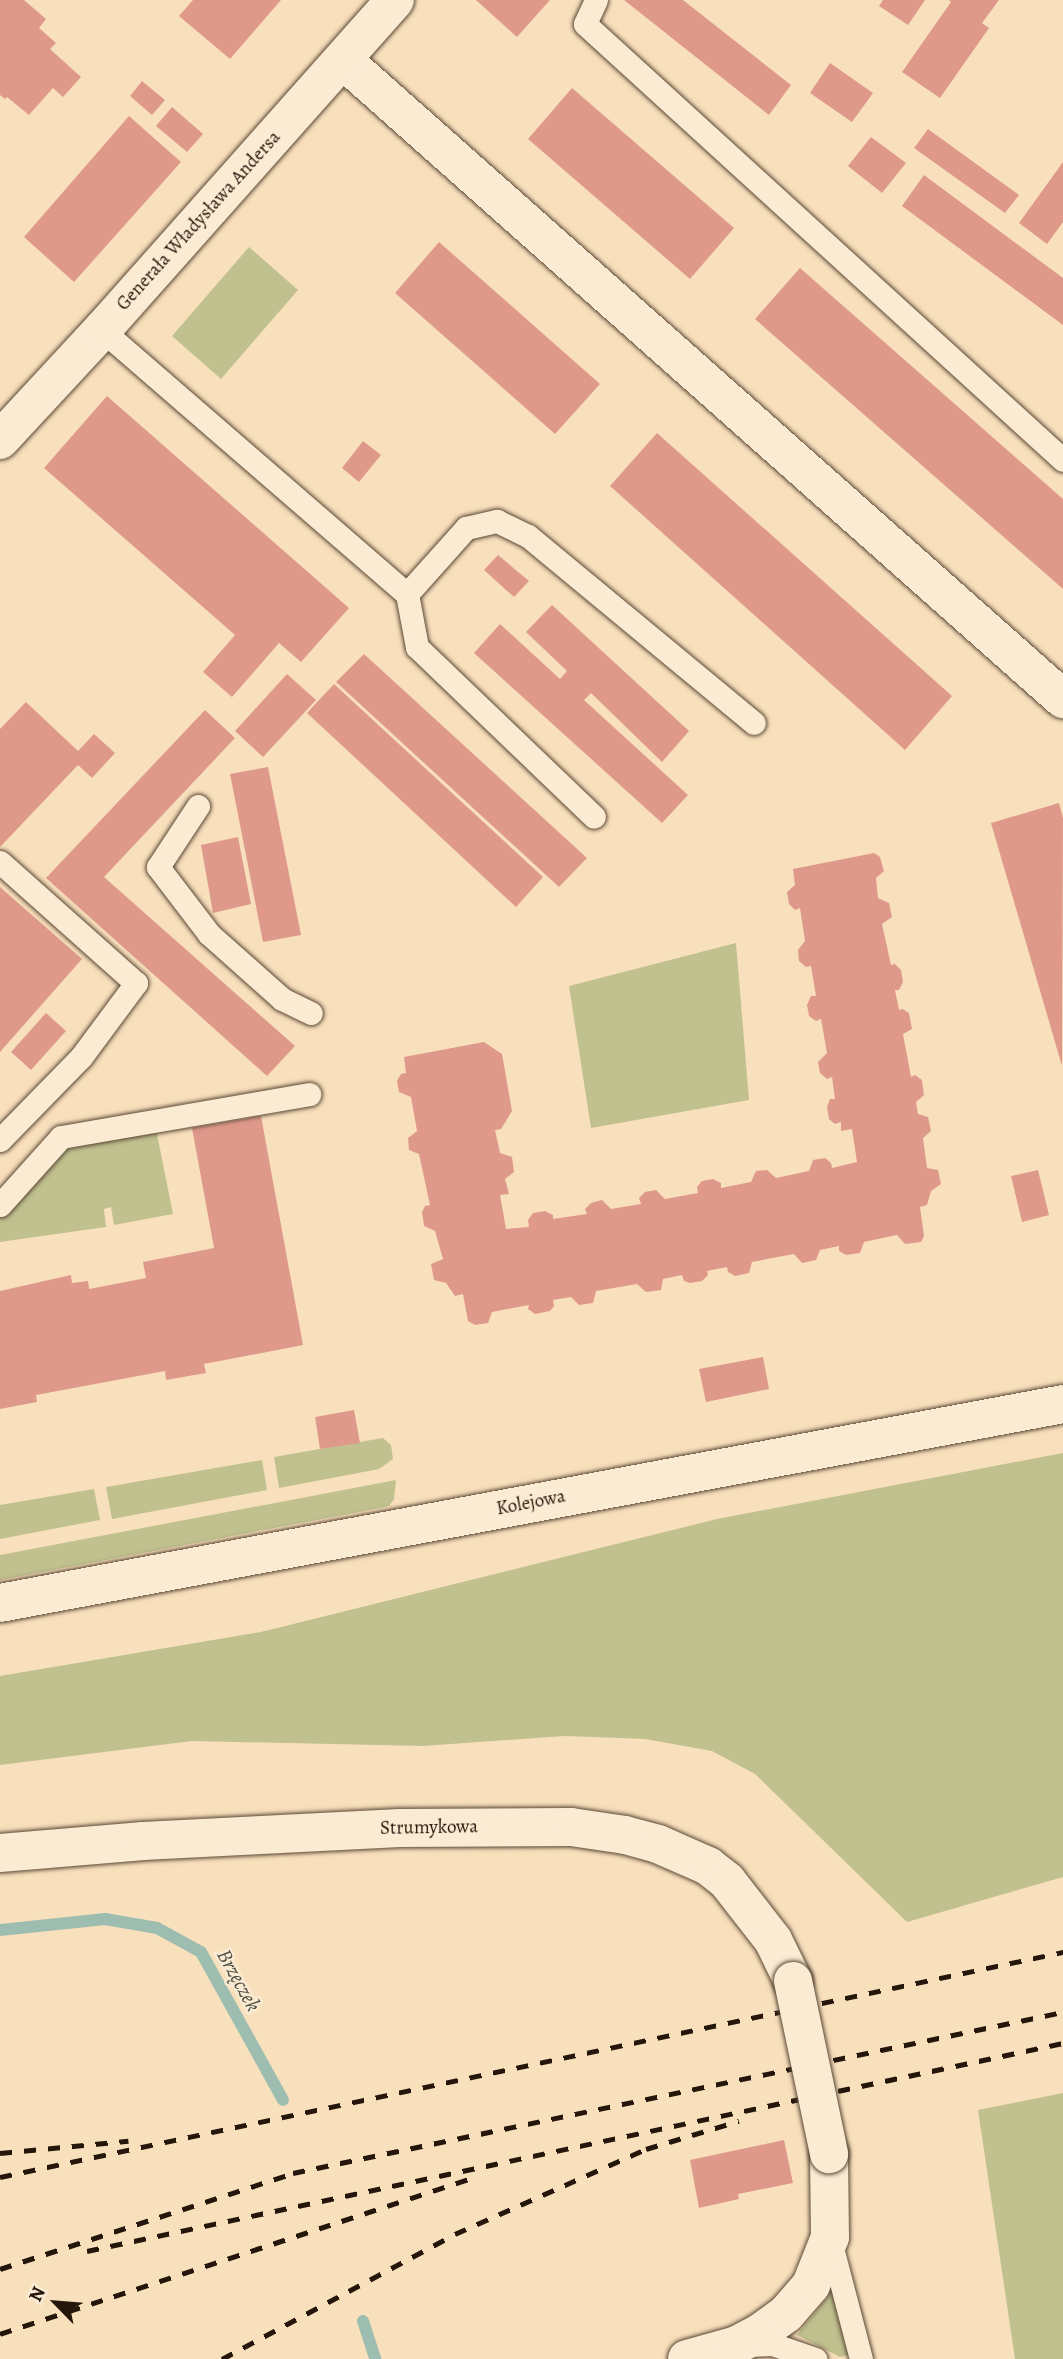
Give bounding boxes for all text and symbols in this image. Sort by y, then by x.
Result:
street label: Generała Władysława Andersa [112,126,286,316]
street label: Kolejowa [495,1485,567,1521]
street label: Strumykowa [380,1816,478,1840]
water label: Brzęczek [212,1944,266,2016]
north arrow [21,2268,91,2338]
text: N [22,2282,52,2306]

